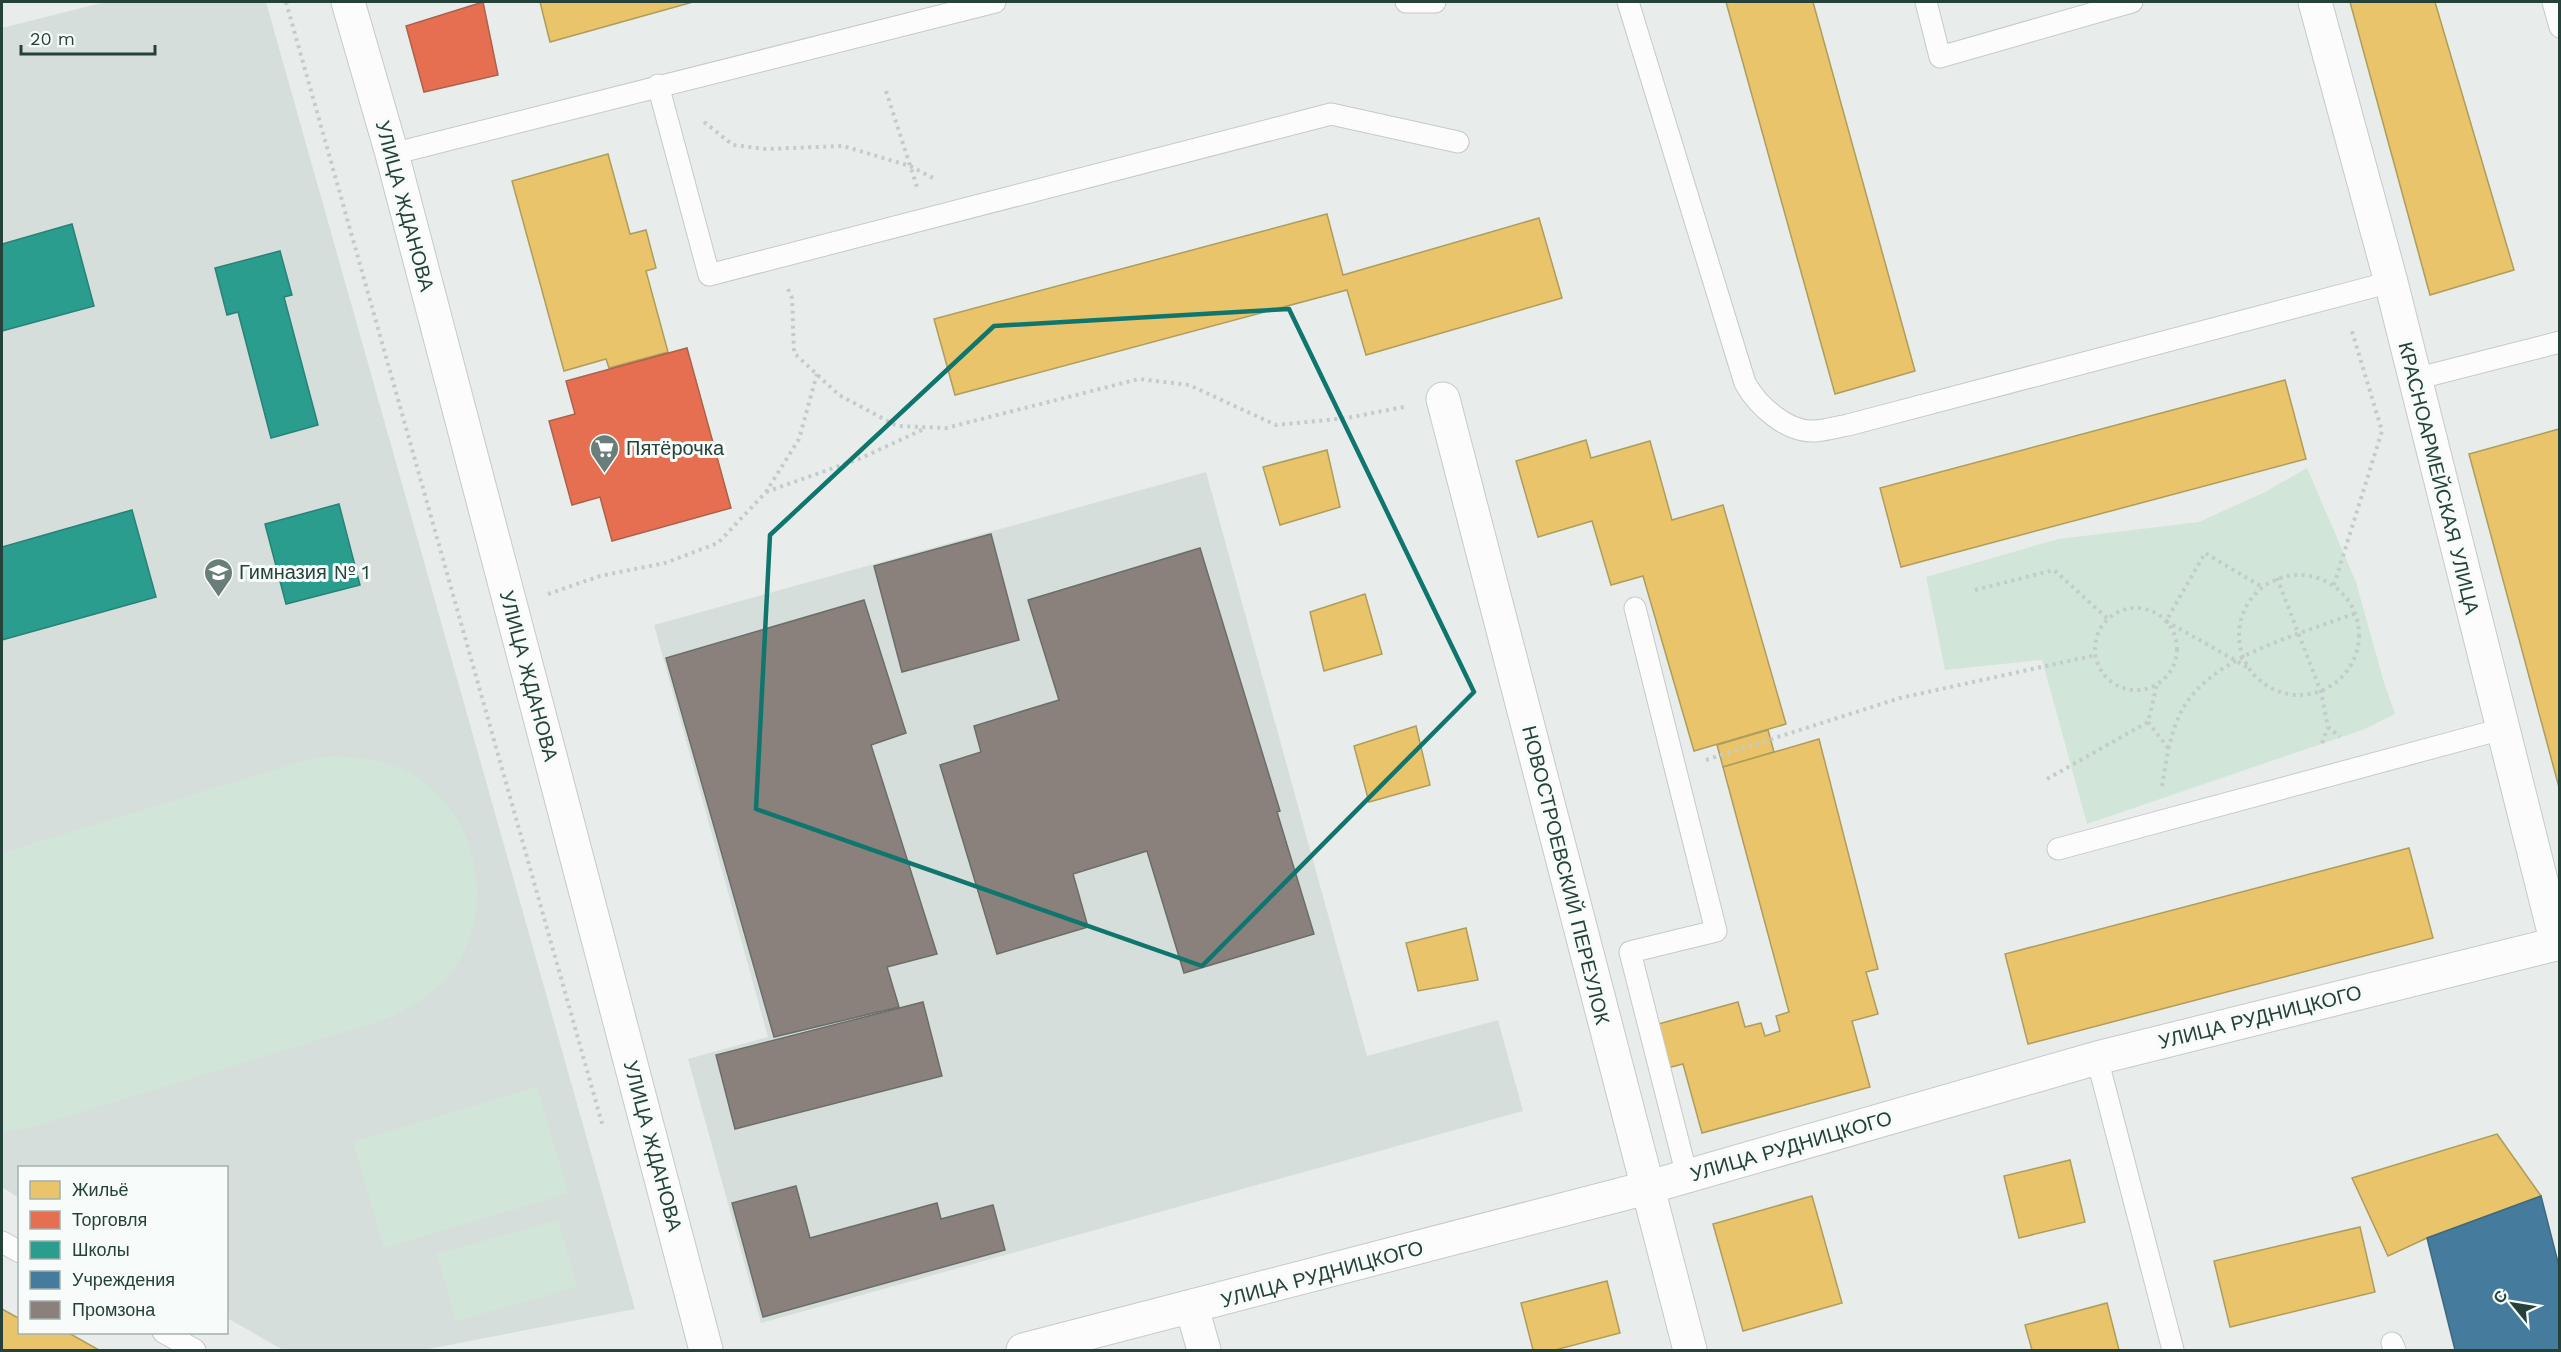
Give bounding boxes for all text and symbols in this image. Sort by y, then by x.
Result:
scale bar [21,18,154,56]
text: 20 m [30,28,75,49]
street label: УЛИЦА ЖДАНОВА [371,118,440,295]
street label: КРАСНОАРМЕЙСКАЯ УЛИЦА [2394,339,2485,617]
supermarket icon: Пятёрочка [589,432,621,474]
place label: Пятёрочка [626,436,725,460]
school or university icon: Гимназия № 1 [202,556,234,598]
place label: Гимназия № 1 [239,560,370,584]
street label: УЛИЦА ЖДАНОВА [495,588,564,765]
street label: НОВОСТРОЕВСКИЙ ПЕРЕУЛОК [1517,723,1615,1027]
street label: УЛИЦА РУДНИЦКОГО [2156,980,2364,1054]
street label: УЛИЦА ЖДАНОВА [619,1058,688,1235]
street label: УЛИЦА РУДНИЦКОГО [1687,1106,1895,1186]
legend [18,1166,228,1334]
text: Жильё [72,1179,129,1200]
text: Торговля [72,1209,147,1230]
street label: УЛИЦА РУДНИЦКОГО [1218,1235,1426,1313]
text: Школы [72,1239,130,1260]
text: Учреждения [72,1269,175,1290]
north arrow [2483,1274,2543,1334]
text: С [2489,1287,2512,1307]
text: Промзона [72,1299,156,1320]

